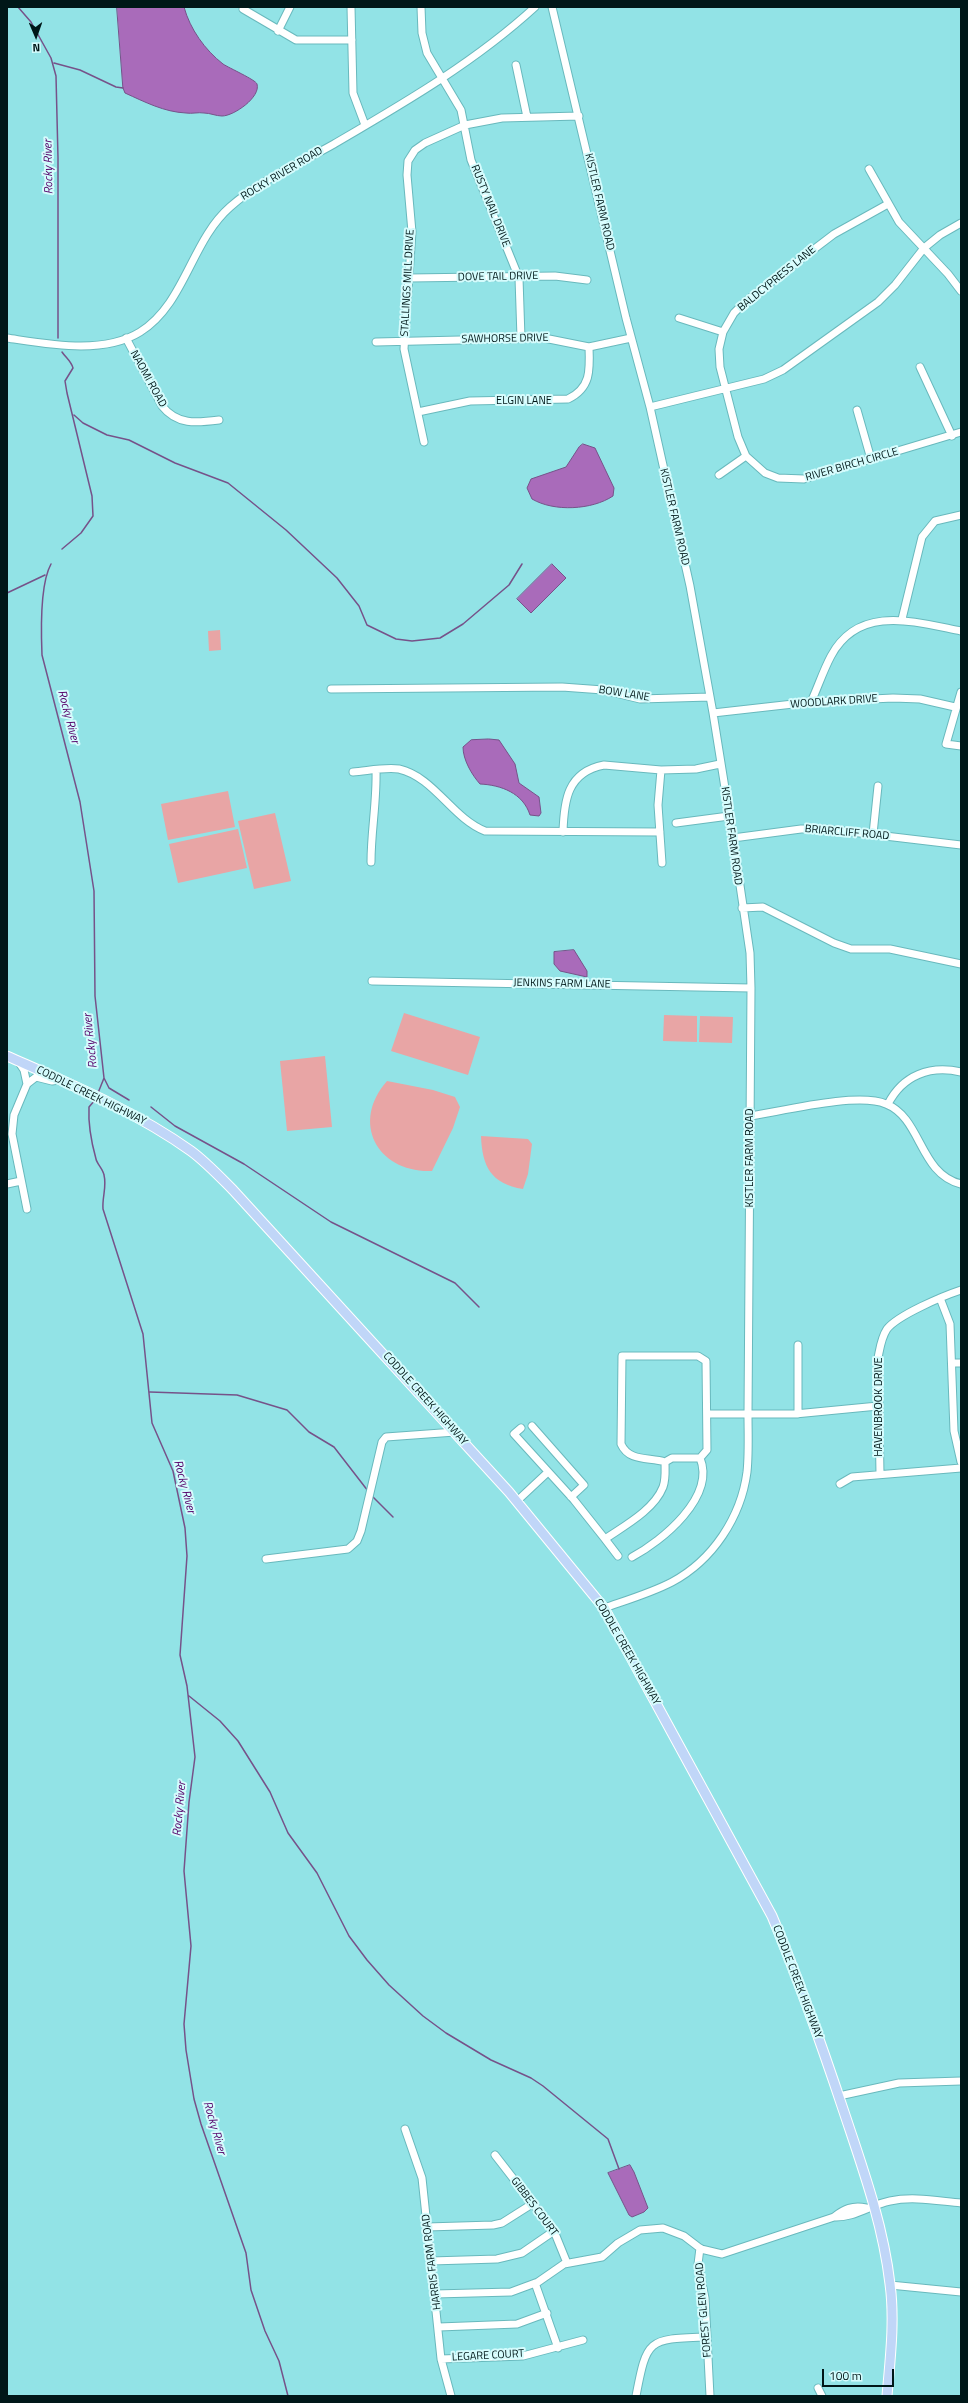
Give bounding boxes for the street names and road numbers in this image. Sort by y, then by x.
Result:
street label: ROCKY RIVER ROAD [239,144,325,204]
street label: KISTLER FARM ROAD [581,152,617,252]
street label: RUSTY NAIL DRIVE [468,163,512,249]
street label: STALLINGS MILL DRIVE [399,229,417,337]
street label: BALDCYPRESS LANE [735,243,819,315]
street label: DOVE TAIL DRIVE [458,270,538,284]
street label: SAWHORSE DRIVE [461,332,549,346]
street label: NAOMI ROAD [127,348,169,410]
street label: ELGIN LANE [496,394,552,408]
street label: RIVER BIRCH CIRCLE [804,445,900,485]
street label: KISTLER FARM ROAD [656,467,692,567]
street label: BOW LANE [598,683,650,705]
street label: WOODLARK DRIVE [790,692,878,712]
street label: KISTLER FARM ROAD [718,786,744,886]
street label: BRIARCLIFF ROAD [804,823,890,843]
street label: JENKINS FARM LANE [513,977,611,991]
street label: CODDLE CREEK HIGHWAY [34,1064,148,1128]
street label: KISTLER FARM ROAD [743,1108,757,1208]
street label: CODDLE CREEK HIGHWAY [380,1350,470,1448]
street label: HAVENBROOK DRIVE [872,1357,886,1457]
street label: CODDLE CREEK HIGHWAY [591,1597,663,1707]
street label: CODDLE CREEK HIGHWAY [769,1923,825,2041]
street label: GIBBES COURT [508,2175,560,2239]
street label: HARRIS FARM ROAD [420,2213,444,2311]
street label: FOREST GLEN ROAD [693,2262,715,2358]
street label: LEGARE COURT [451,2348,525,2364]

